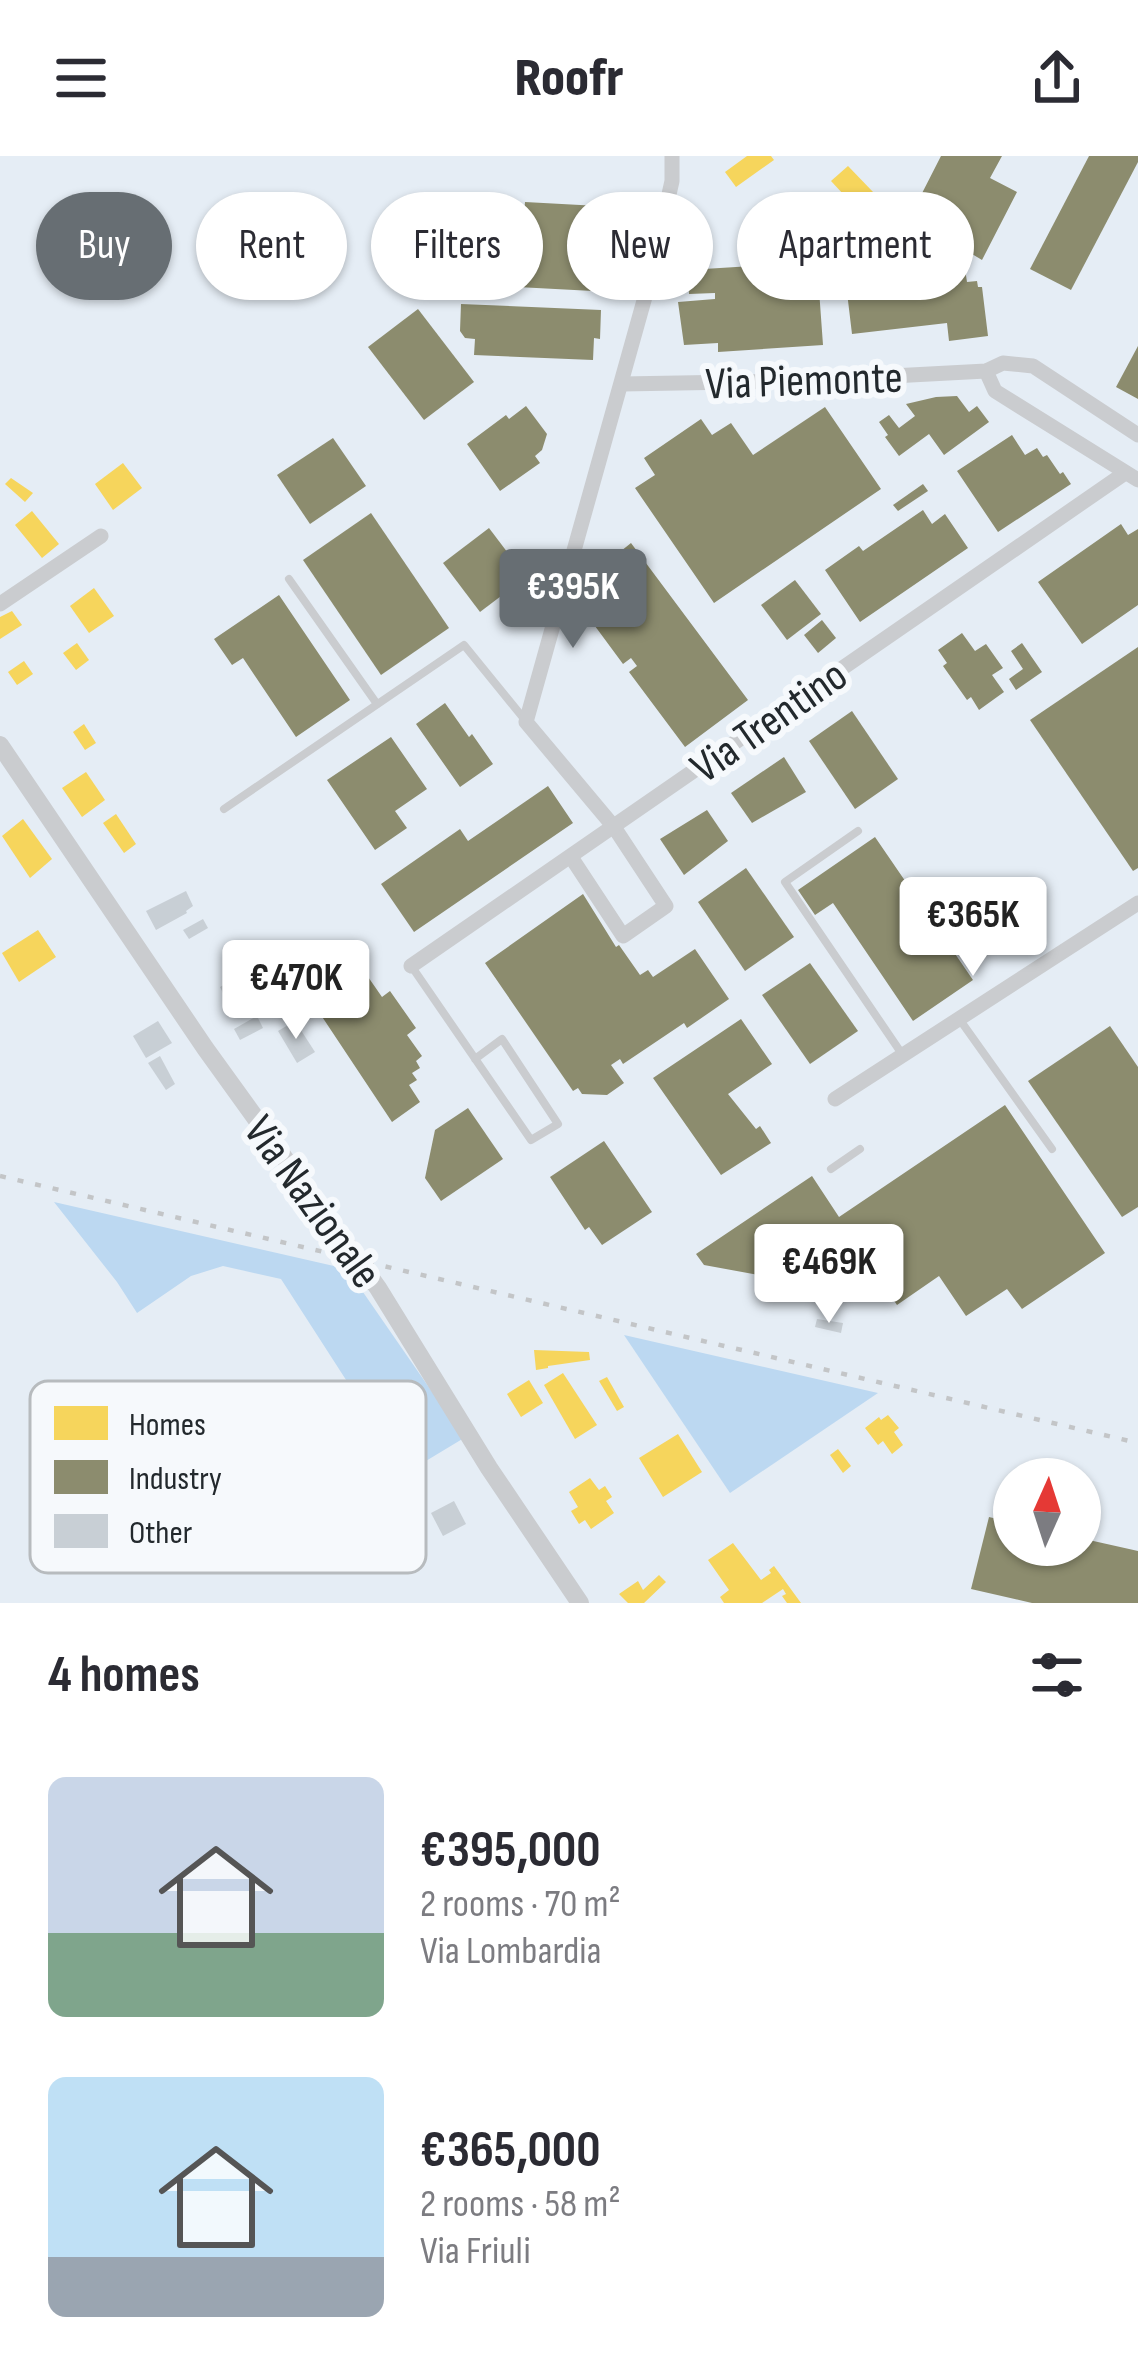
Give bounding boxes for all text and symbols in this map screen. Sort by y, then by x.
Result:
icon: menu [48,45,114,111]
icon: share [1024,45,1090,111]
text: Roofr [514,46,624,111]
chip: Buy [36,192,172,300]
chip: Rent [196,192,347,300]
chip: Filters [371,192,543,300]
chip: New [567,192,713,300]
chip: Apartment [737,192,974,300]
street label: Via Piemonte [705,351,904,412]
pin: €395K [489,549,657,651]
text: €395K [527,564,619,611]
street label: Via Trentino [681,648,858,796]
pin: €365K [889,877,1057,979]
text: €365K [927,892,1019,939]
pin: €470K [212,940,380,1042]
text: €470K [249,955,343,1002]
street label: Via Nazionale [231,1106,393,1299]
pin: €469K [745,1224,913,1326]
text: €469K [781,1239,877,1286]
legend [30,1381,426,1573]
text: Homes [129,1405,206,1445]
north arrow [993,1458,1101,1566]
map controls [993,1458,1101,1566]
text: Industry [129,1459,222,1499]
text: Other [129,1513,192,1553]
icon: filters [1024,1642,1090,1708]
text: 4 homes [48,1645,200,1706]
text: €395,000 [420,1820,601,1881]
icon: home [144,1825,288,1969]
text: 2 rooms · 70 m² [420,1881,621,1928]
text: Via Lombardia [420,1928,602,1975]
text: €365,000 [420,2120,600,2181]
icon: home [144,2125,288,2269]
text: 2 rooms · 58 m² [420,2181,621,2228]
text: Via Friuli [420,2228,531,2275]

